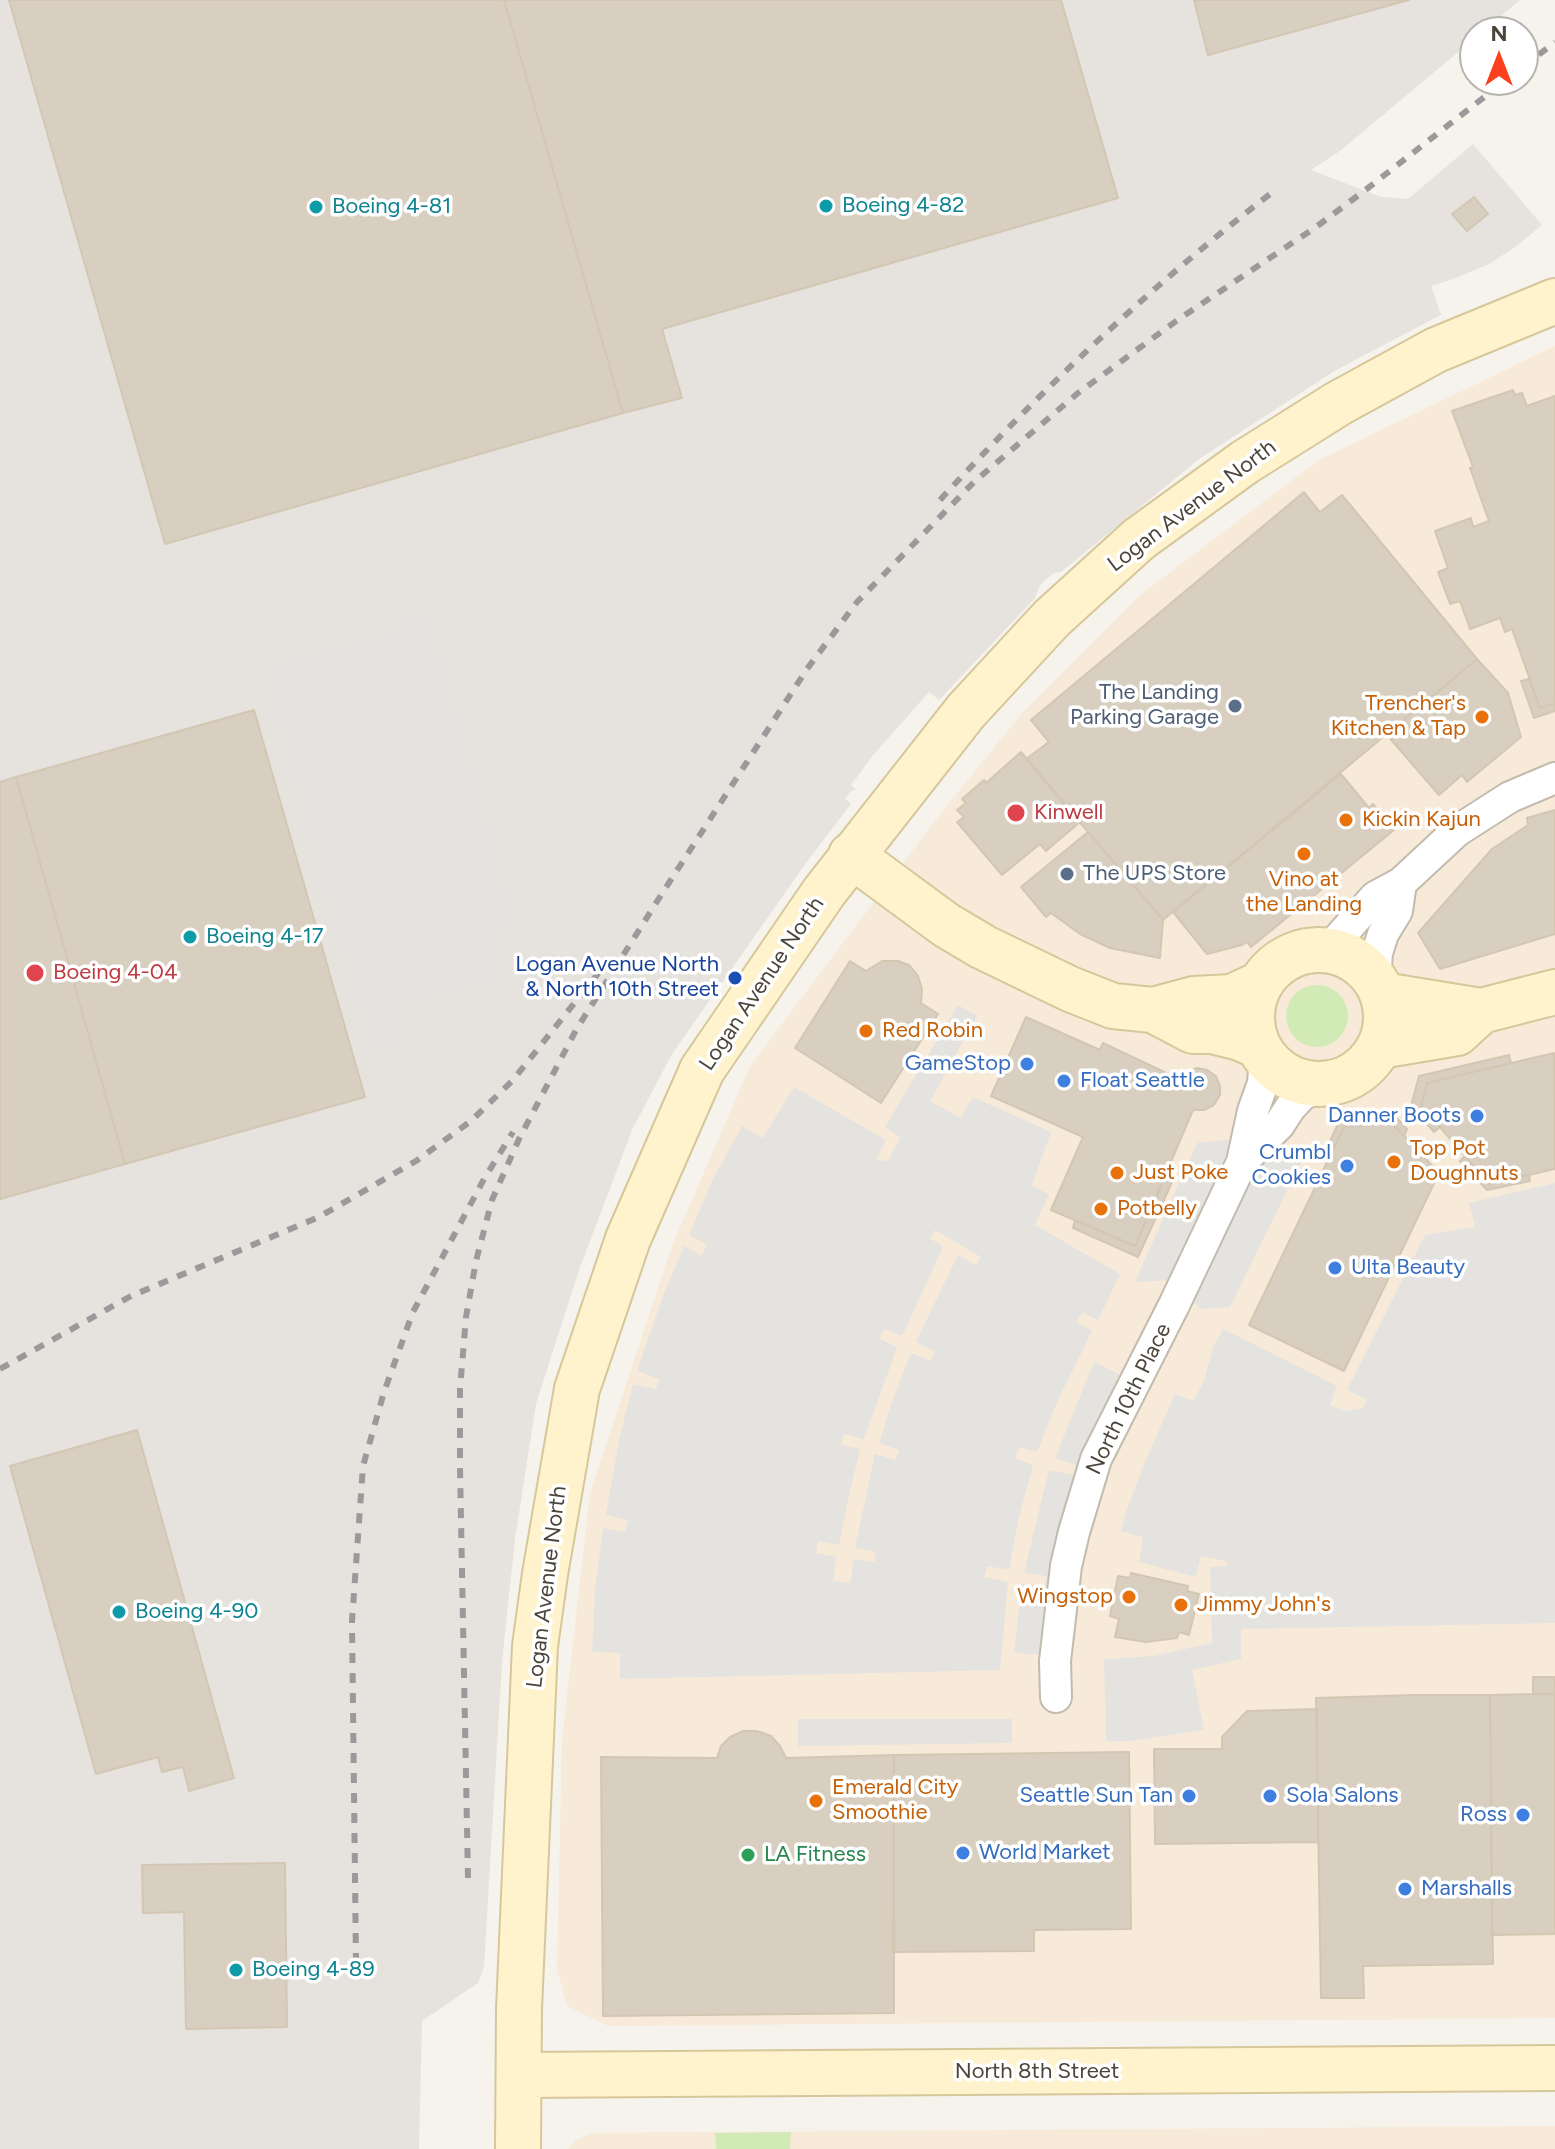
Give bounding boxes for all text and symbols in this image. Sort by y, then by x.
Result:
north arrow [1459,16,1539,96]
text: N [1490,20,1508,47]
place label: Boeing 4-82 [842,193,965,219]
place label: Boeing 4-81 [332,194,451,220]
marker: Boeing 4-82 [817,197,835,215]
marker: Boeing 4-81 [307,198,325,216]
street label: Logan Avenue North [1103,434,1281,578]
place label: The Landing Parking Garage [1070,680,1219,732]
place label: Trencher's Kitchen & Tap [1331,691,1466,742]
marker: The Landing Parking Garage [1226,697,1244,715]
marker: Trencher's Kitchen & Tap [1473,708,1491,726]
place label: Kinwell [1034,800,1103,826]
marker: Kinwell [1005,802,1027,824]
place label: Kickin Kajun [1362,807,1481,833]
marker: Kickin Kajun [1337,811,1355,829]
marker: Vino at the Landing [1295,845,1313,863]
place label: The UPS Store [1083,861,1226,887]
marker: The UPS Store [1058,865,1076,883]
place label: Vino at the Landing [1246,867,1362,918]
street label: Logan Avenue North [694,892,830,1076]
place label: Boeing 4-17 [206,924,324,950]
marker: Boeing 4-17 [181,928,199,946]
place label: Logan Avenue North & North 10th Street [515,952,719,1004]
place label: Boeing 4-04 [53,960,178,986]
marker: Boeing 4-04 [24,962,46,984]
marker: Logan Avenue North & North 10th Street [726,969,744,987]
place label: Red Robin [882,1018,983,1044]
marker: Red Robin [857,1022,875,1040]
place label: GameStop [905,1051,1011,1077]
marker: GameStop [1018,1055,1036,1073]
place label: Float Seattle [1080,1068,1205,1094]
marker: Float Seattle [1055,1072,1073,1090]
place label: Danner Boots [1328,1103,1461,1129]
marker: Danner Boots [1468,1107,1486,1125]
place label: Top Pot Doughnuts [1410,1136,1518,1188]
place label: Crumbl Cookies [1252,1140,1331,1192]
marker: Top Pot Doughnuts [1385,1153,1403,1171]
marker: Crumbl Cookies [1338,1157,1356,1175]
place label: Just Poke [1133,1160,1228,1186]
marker: Just Poke [1108,1164,1126,1182]
place label: Potbelly [1117,1196,1197,1222]
marker: Potbelly [1092,1200,1110,1218]
place label: Ulta Beauty [1351,1255,1465,1281]
marker: Ulta Beauty [1326,1259,1344,1277]
street label: North 10th Place [1081,1319,1177,1479]
street label: Logan Avenue North [521,1484,573,1690]
place label: Wingstop [1017,1584,1113,1610]
marker: Wingstop [1120,1588,1138,1606]
place label: Jimmy John's [1197,1592,1331,1618]
marker: Jimmy John's [1172,1596,1190,1614]
place label: Boeing 4-90 [135,1599,258,1625]
marker: Boeing 4-90 [110,1603,128,1621]
place label: Emerald City Smoothie [832,1775,958,1826]
place label: Seattle Sun Tan [1020,1783,1173,1809]
place label: Sola Salons [1286,1783,1399,1809]
marker: Seattle Sun Tan [1180,1787,1198,1805]
marker: Sola Salons [1261,1787,1279,1805]
marker: Emerald City Smoothie [807,1792,825,1810]
place label: Ross [1460,1802,1507,1828]
marker: Ross [1514,1806,1532,1824]
place label: World Market [979,1840,1111,1866]
place label: LA Fitness [764,1842,866,1868]
marker: World Market [954,1844,972,1862]
marker: LA Fitness [739,1846,757,1864]
place label: Marshalls [1421,1876,1512,1902]
marker: Marshalls [1396,1880,1414,1898]
place label: Boeing 4-89 [252,1957,375,1983]
marker: Boeing 4-89 [227,1961,245,1979]
street label: North 8th Street [955,2059,1119,2085]

